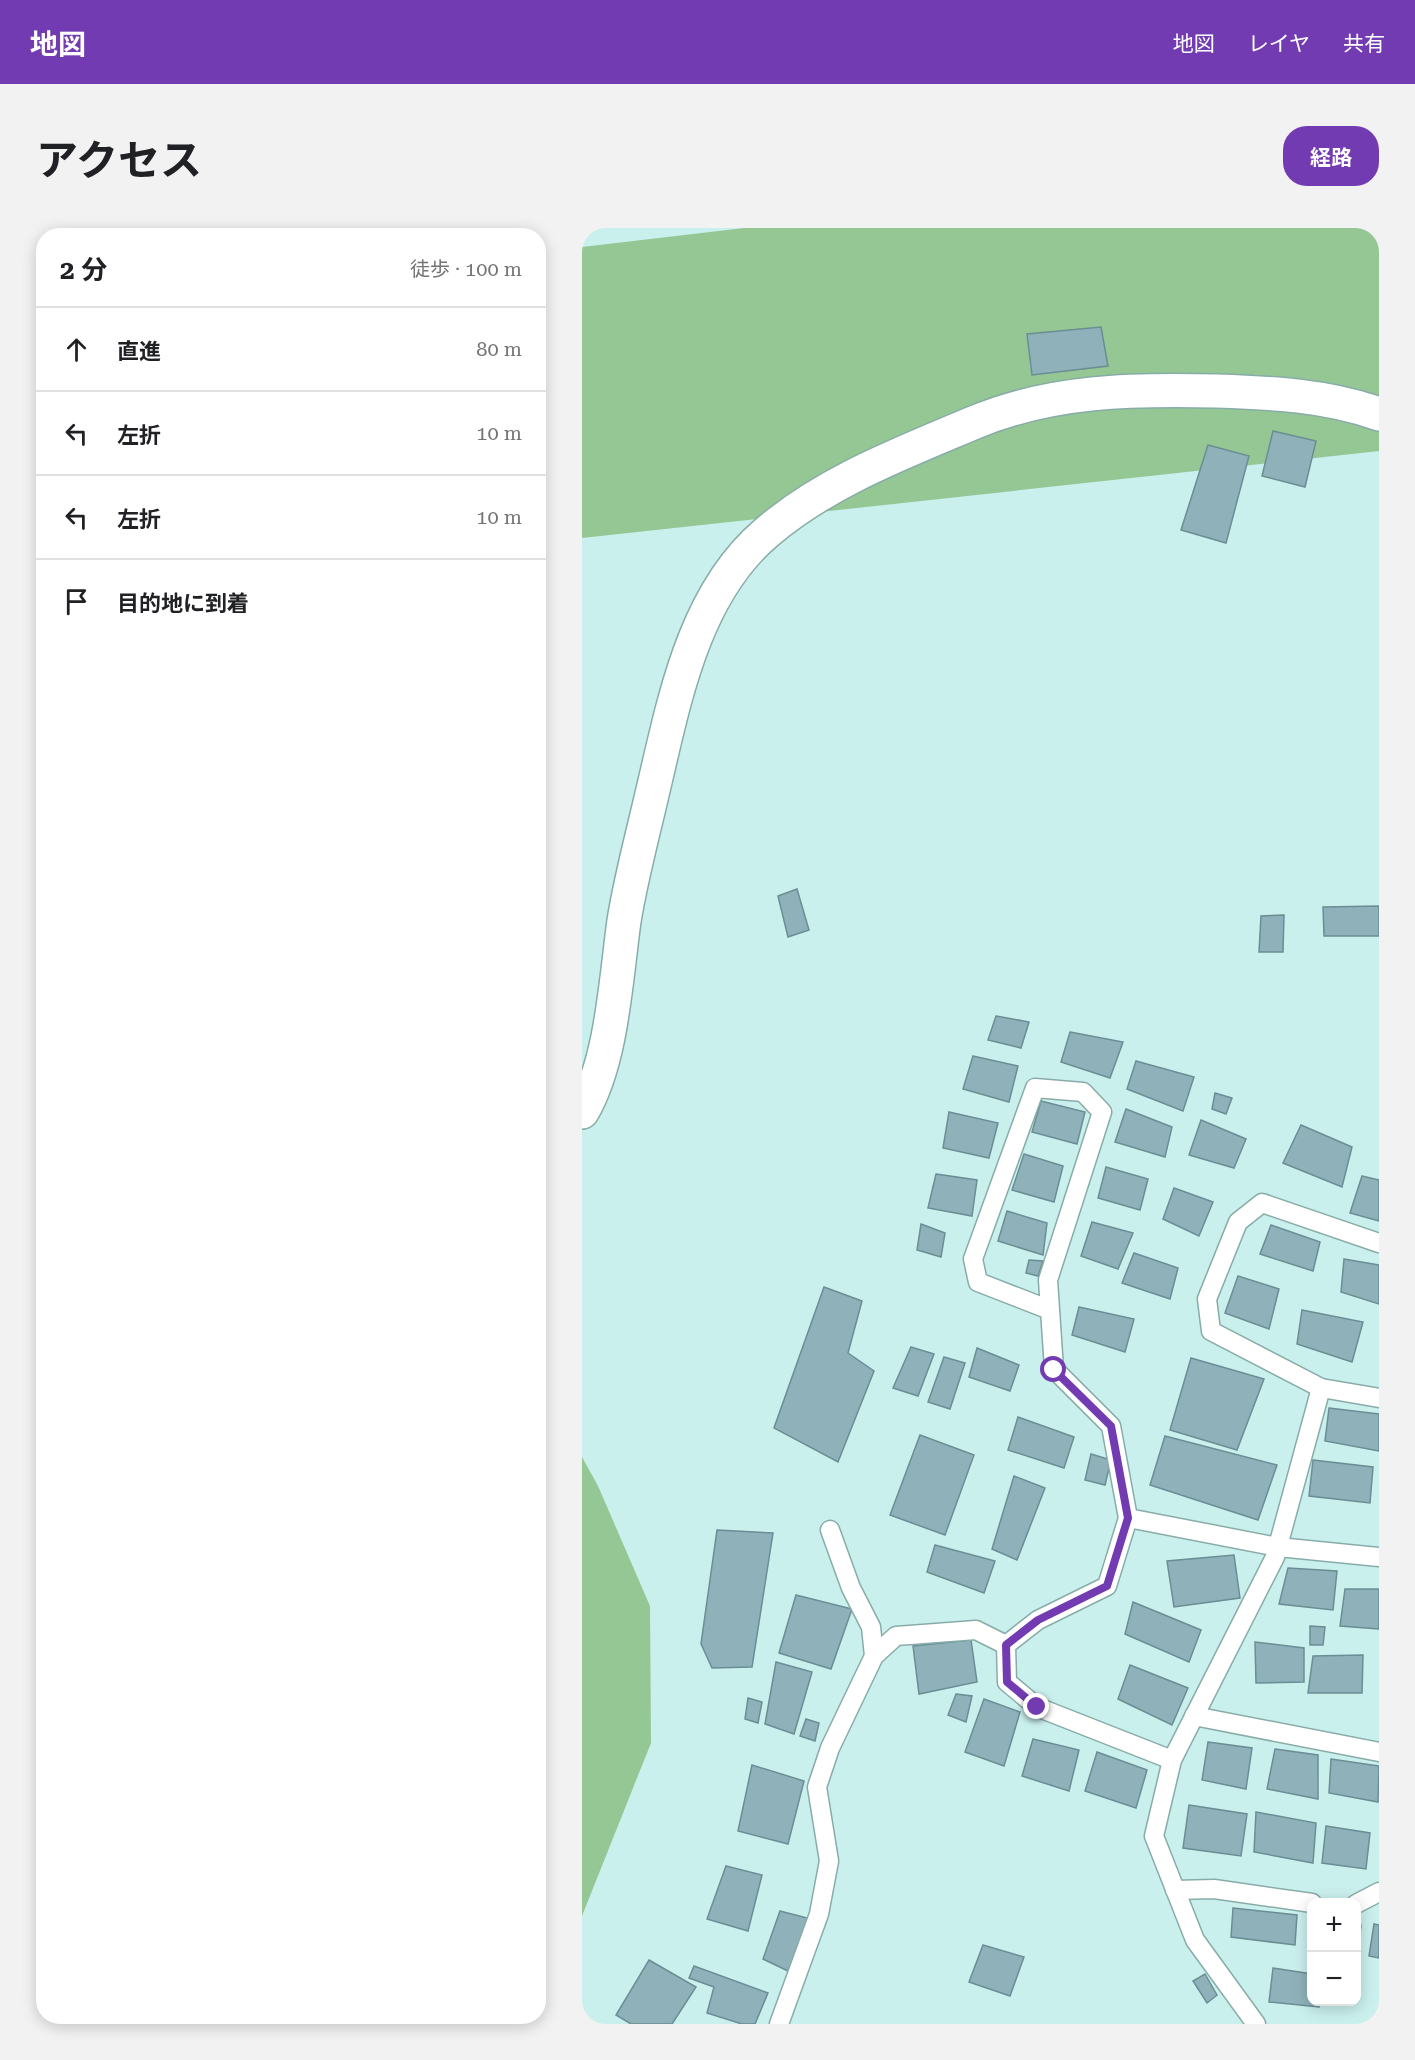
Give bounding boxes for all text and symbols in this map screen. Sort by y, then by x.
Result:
text: 地図 [30,28,86,61]
text: 地図 [1173,32,1215,56]
text: レイヤ [1248,32,1310,56]
text: 共有 [1343,32,1385,56]
button: 経路 [1283,126,1379,186]
text: アクセス [36,136,202,185]
text: 2 分 [60,255,107,285]
text: 徒歩 · 100 m [410,257,522,281]
icon: ahead [60,333,93,366]
text: 80 m [476,337,522,361]
text: 直進 [117,339,161,364]
icon: left [60,417,93,450]
text: 10 m [476,421,522,445]
text: 左折 [117,423,161,448]
icon: left [60,501,93,534]
text: 10 m [476,505,522,529]
text: 左折 [117,507,161,532]
icon: arrive [60,585,93,618]
text: 目的地に到着 [117,591,249,616]
route start [1040,1356,1066,1382]
route end [1023,1693,1049,1719]
map controls [1307,1898,1361,2006]
button: + [1307,1898,1361,1952]
button: − [1307,1952,1361,2006]

